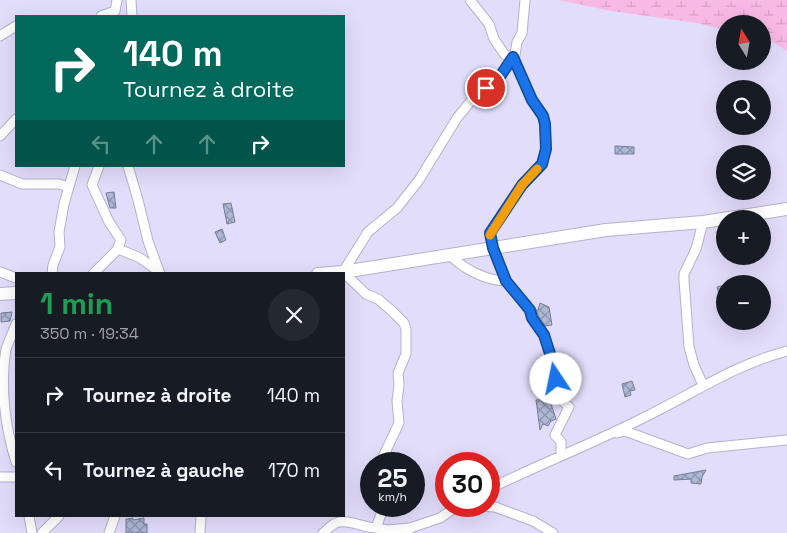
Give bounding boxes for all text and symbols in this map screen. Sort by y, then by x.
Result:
north arrow [716,15,771,70]
map controls [716,15,771,330]
text: 140 m [123,32,223,76]
icon: right [40,35,105,100]
pin [465,67,507,109]
icon: arrive [472,74,500,102]
text: Tournez à droite [123,75,294,103]
button: search [716,80,771,135]
icon: left [87,130,115,158]
icon: ahead [140,130,168,158]
icon: ahead [193,130,221,158]
icon: right [246,130,274,158]
button: layers [716,145,771,200]
button: + [716,210,771,265]
button: − [716,275,771,330]
text: 1 min [40,284,113,323]
button: close [268,289,320,341]
text: 350 m · 19:34 [40,323,139,344]
position arrow [529,352,581,404]
icon: right [40,381,68,409]
text: Tournez à droite [83,383,232,408]
text: 140 m [267,383,320,408]
speed limit sign: 30 [435,452,500,517]
icon: left [40,456,68,484]
text: Tournez à gauche [83,458,245,483]
text: 170 m [268,458,320,483]
text: 25 [378,462,407,494]
text: km/h [378,489,407,505]

